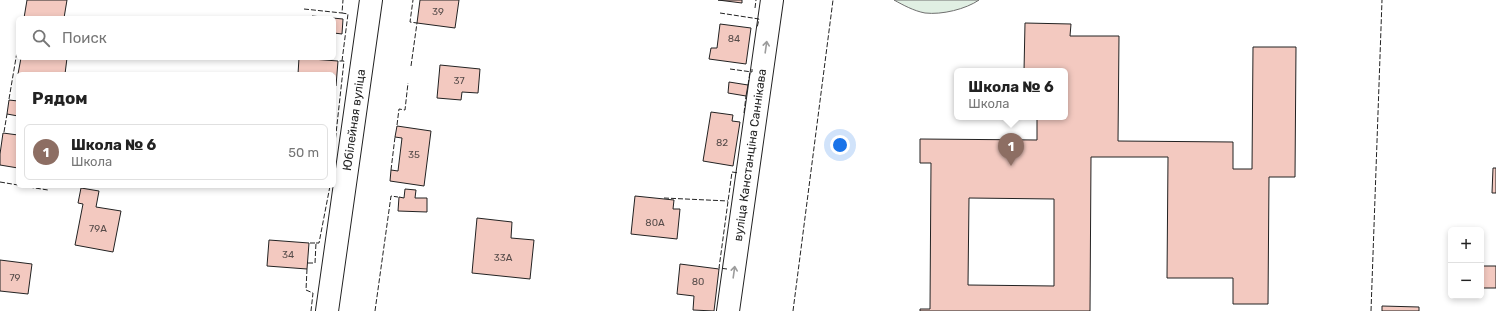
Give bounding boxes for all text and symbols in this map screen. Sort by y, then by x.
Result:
house number: 39 [432,6,444,18]
search box [16,16,336,60]
icon: search [30,27,52,49]
text: Поиск [62,29,107,47]
house number: 84 [728,33,740,45]
one-way arrow [762,41,770,54]
street label: Юбілейная вуліца [340,68,368,172]
street label: вуліца Канстанціна Саннікава [731,68,769,242]
popup [954,68,1068,120]
house number: 37 [453,75,465,87]
text: Школа № 6 [968,78,1054,96]
text: Рядом [32,88,88,108]
text: Школа [968,96,1010,111]
pin: 1 [998,133,1024,166]
your location [830,135,850,155]
text: Школа № 6 [71,136,156,154]
house number: 82 [716,137,728,149]
text: 1 [43,145,49,160]
text: 50 m [288,145,319,160]
house number: 35 [408,149,420,161]
text: Школа [71,154,112,169]
house number: 80А [645,217,665,229]
house number: 79А [89,223,107,235]
map controls [1448,227,1484,299]
button: + [1448,227,1484,263]
house number: 34 [282,249,294,261]
house number: 33А [494,252,513,264]
button: − [1448,263,1484,299]
one-way arrow [730,266,738,279]
house number: 79 [9,272,21,284]
house number: 80 [692,276,704,288]

